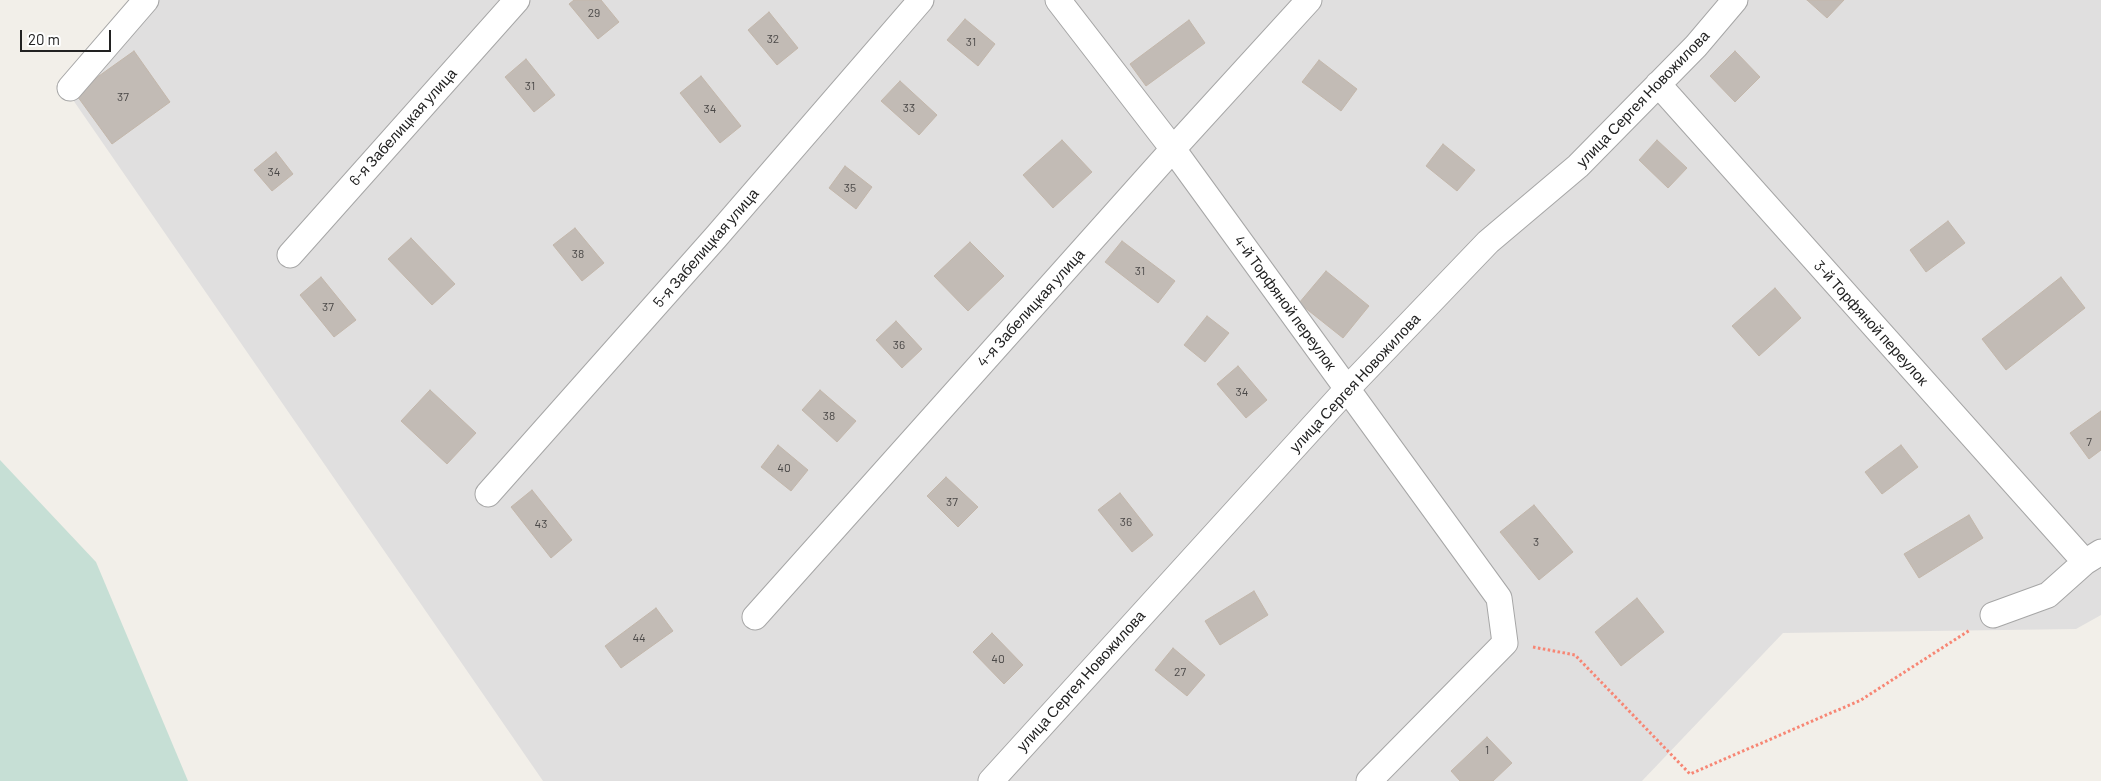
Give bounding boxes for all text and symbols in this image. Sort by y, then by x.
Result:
house number: 29 [588,6,600,20]
scale bar [22,20,114,52]
street label: улица Сергея Новожилова [1573,27,1713,171]
text: 20 m [28,30,60,48]
house number: 32 [767,32,779,46]
house number: 31 [966,35,976,49]
street label: 6-я Забелицкая улица [346,65,460,189]
house number: 31 [525,79,535,93]
house number: 37 [117,90,129,104]
house number: 33 [903,101,915,115]
house number: 34 [704,102,716,116]
house number: 34 [268,165,280,179]
house number: 35 [844,181,856,195]
street label: 5-я Забелицкая улица [649,185,763,311]
street label: 4-й Торфяной переулок [1230,232,1340,374]
street label: 4-я Забелицкая улица [973,245,1089,371]
house number: 38 [572,247,584,261]
street label: 3-й Торфяной переулок [1810,257,1932,389]
house number: 31 [1135,264,1145,278]
house number: 37 [322,300,334,314]
street label: улица Сергея Новожилова [1286,310,1424,456]
house number: 36 [893,338,905,352]
house number: 34 [1236,385,1248,399]
house number: 38 [823,409,835,423]
house number: 7 [2086,435,2092,449]
house number: 40 [777,461,791,475]
house number: 37 [946,495,958,509]
house number: 36 [1120,515,1132,529]
house number: 43 [535,517,547,531]
house number: 3 [1533,535,1539,549]
street label: улица Сергея Новожилова [1013,607,1149,755]
house number: 44 [632,631,646,645]
house number: 40 [991,652,1005,666]
house number: 27 [1174,665,1186,679]
house number: 1 [1485,743,1489,757]

